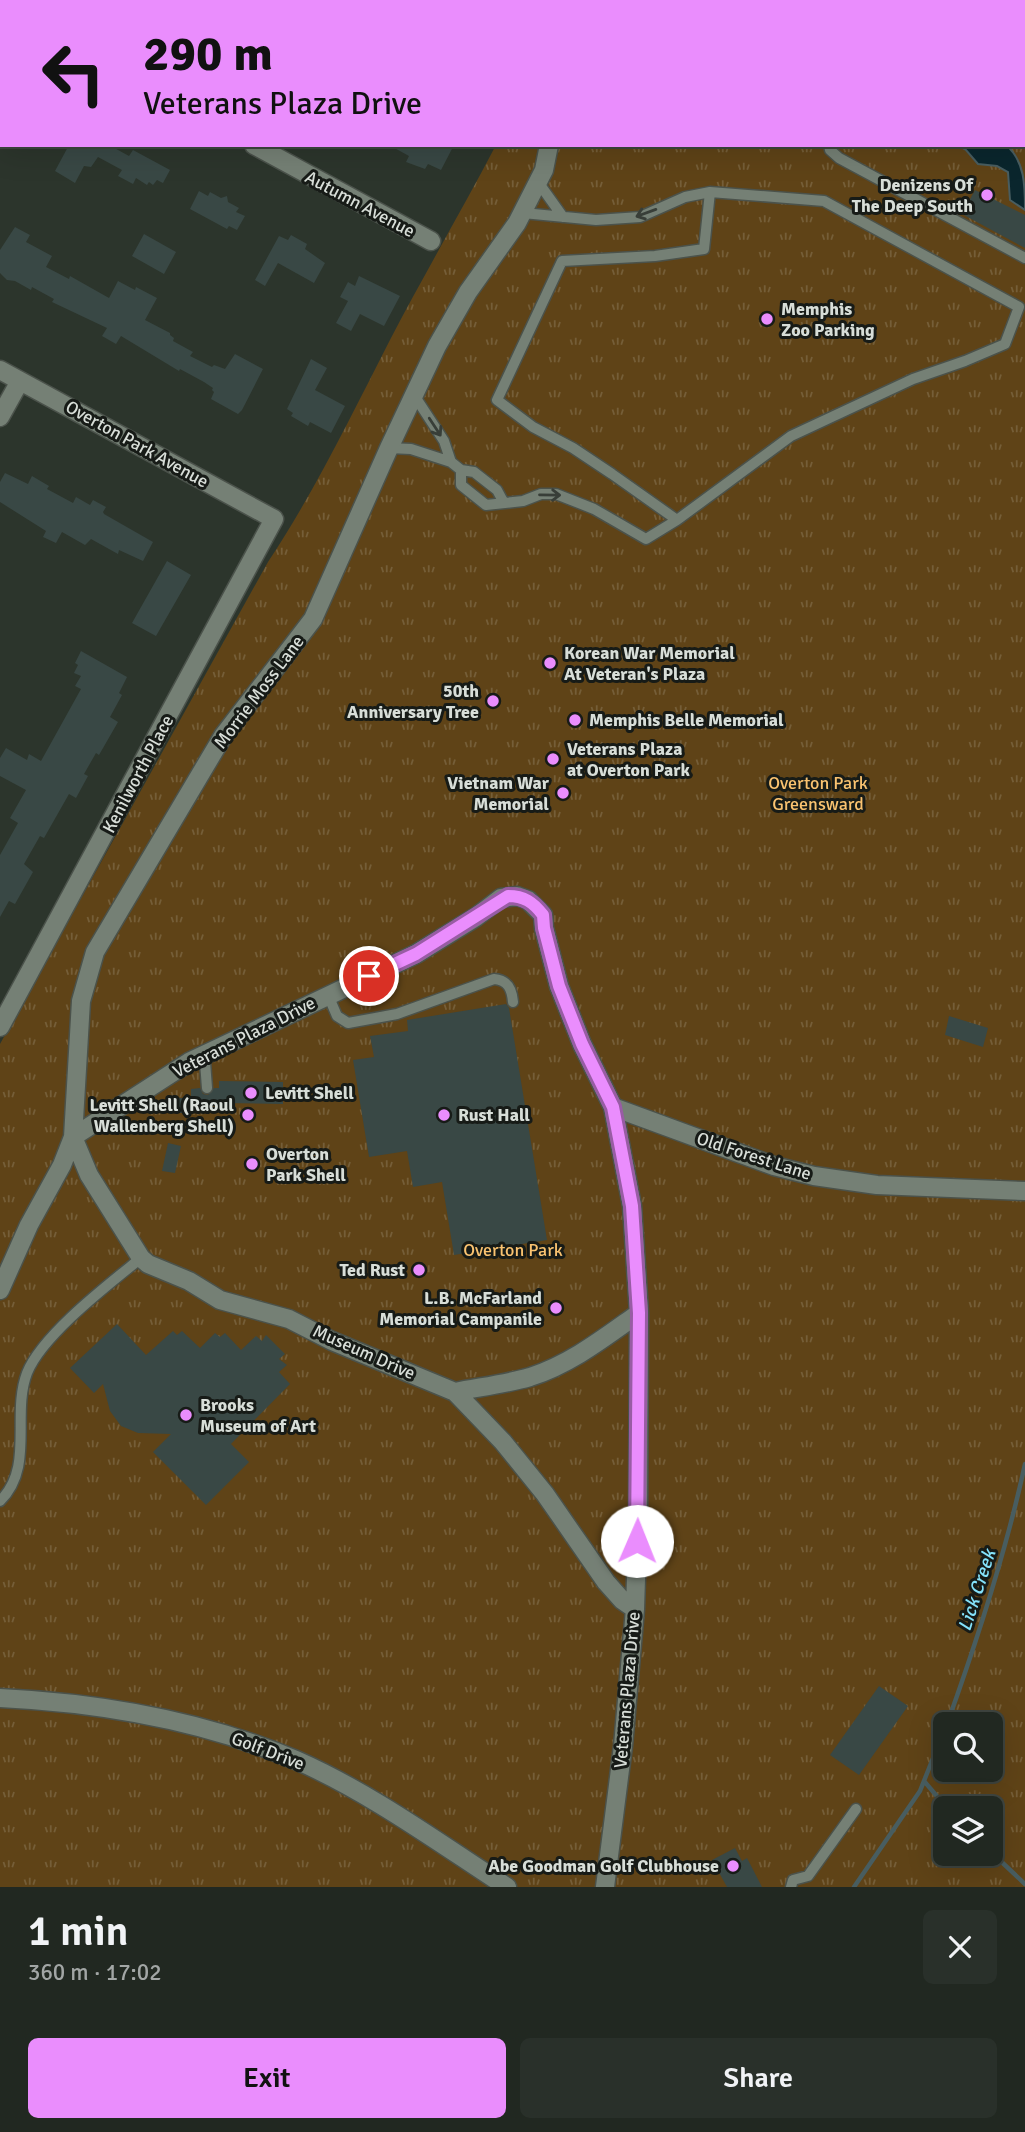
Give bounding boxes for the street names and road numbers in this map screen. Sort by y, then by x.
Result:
street label: Autumn Avenue [301,166,419,242]
street label: Overton Park Avenue [62,396,212,492]
street label: Morrie Moss Lane [209,631,309,753]
street label: Kenilworth Place [98,711,178,837]
street label: Veterans Plaza Drive [169,992,319,1082]
street label: Old Forest Lane [694,1127,814,1185]
street label: Museum Drive [309,1320,419,1384]
street label: Veterans Plaza Drive [609,1611,645,1769]
street label: Golf Drive [228,1727,308,1775]

